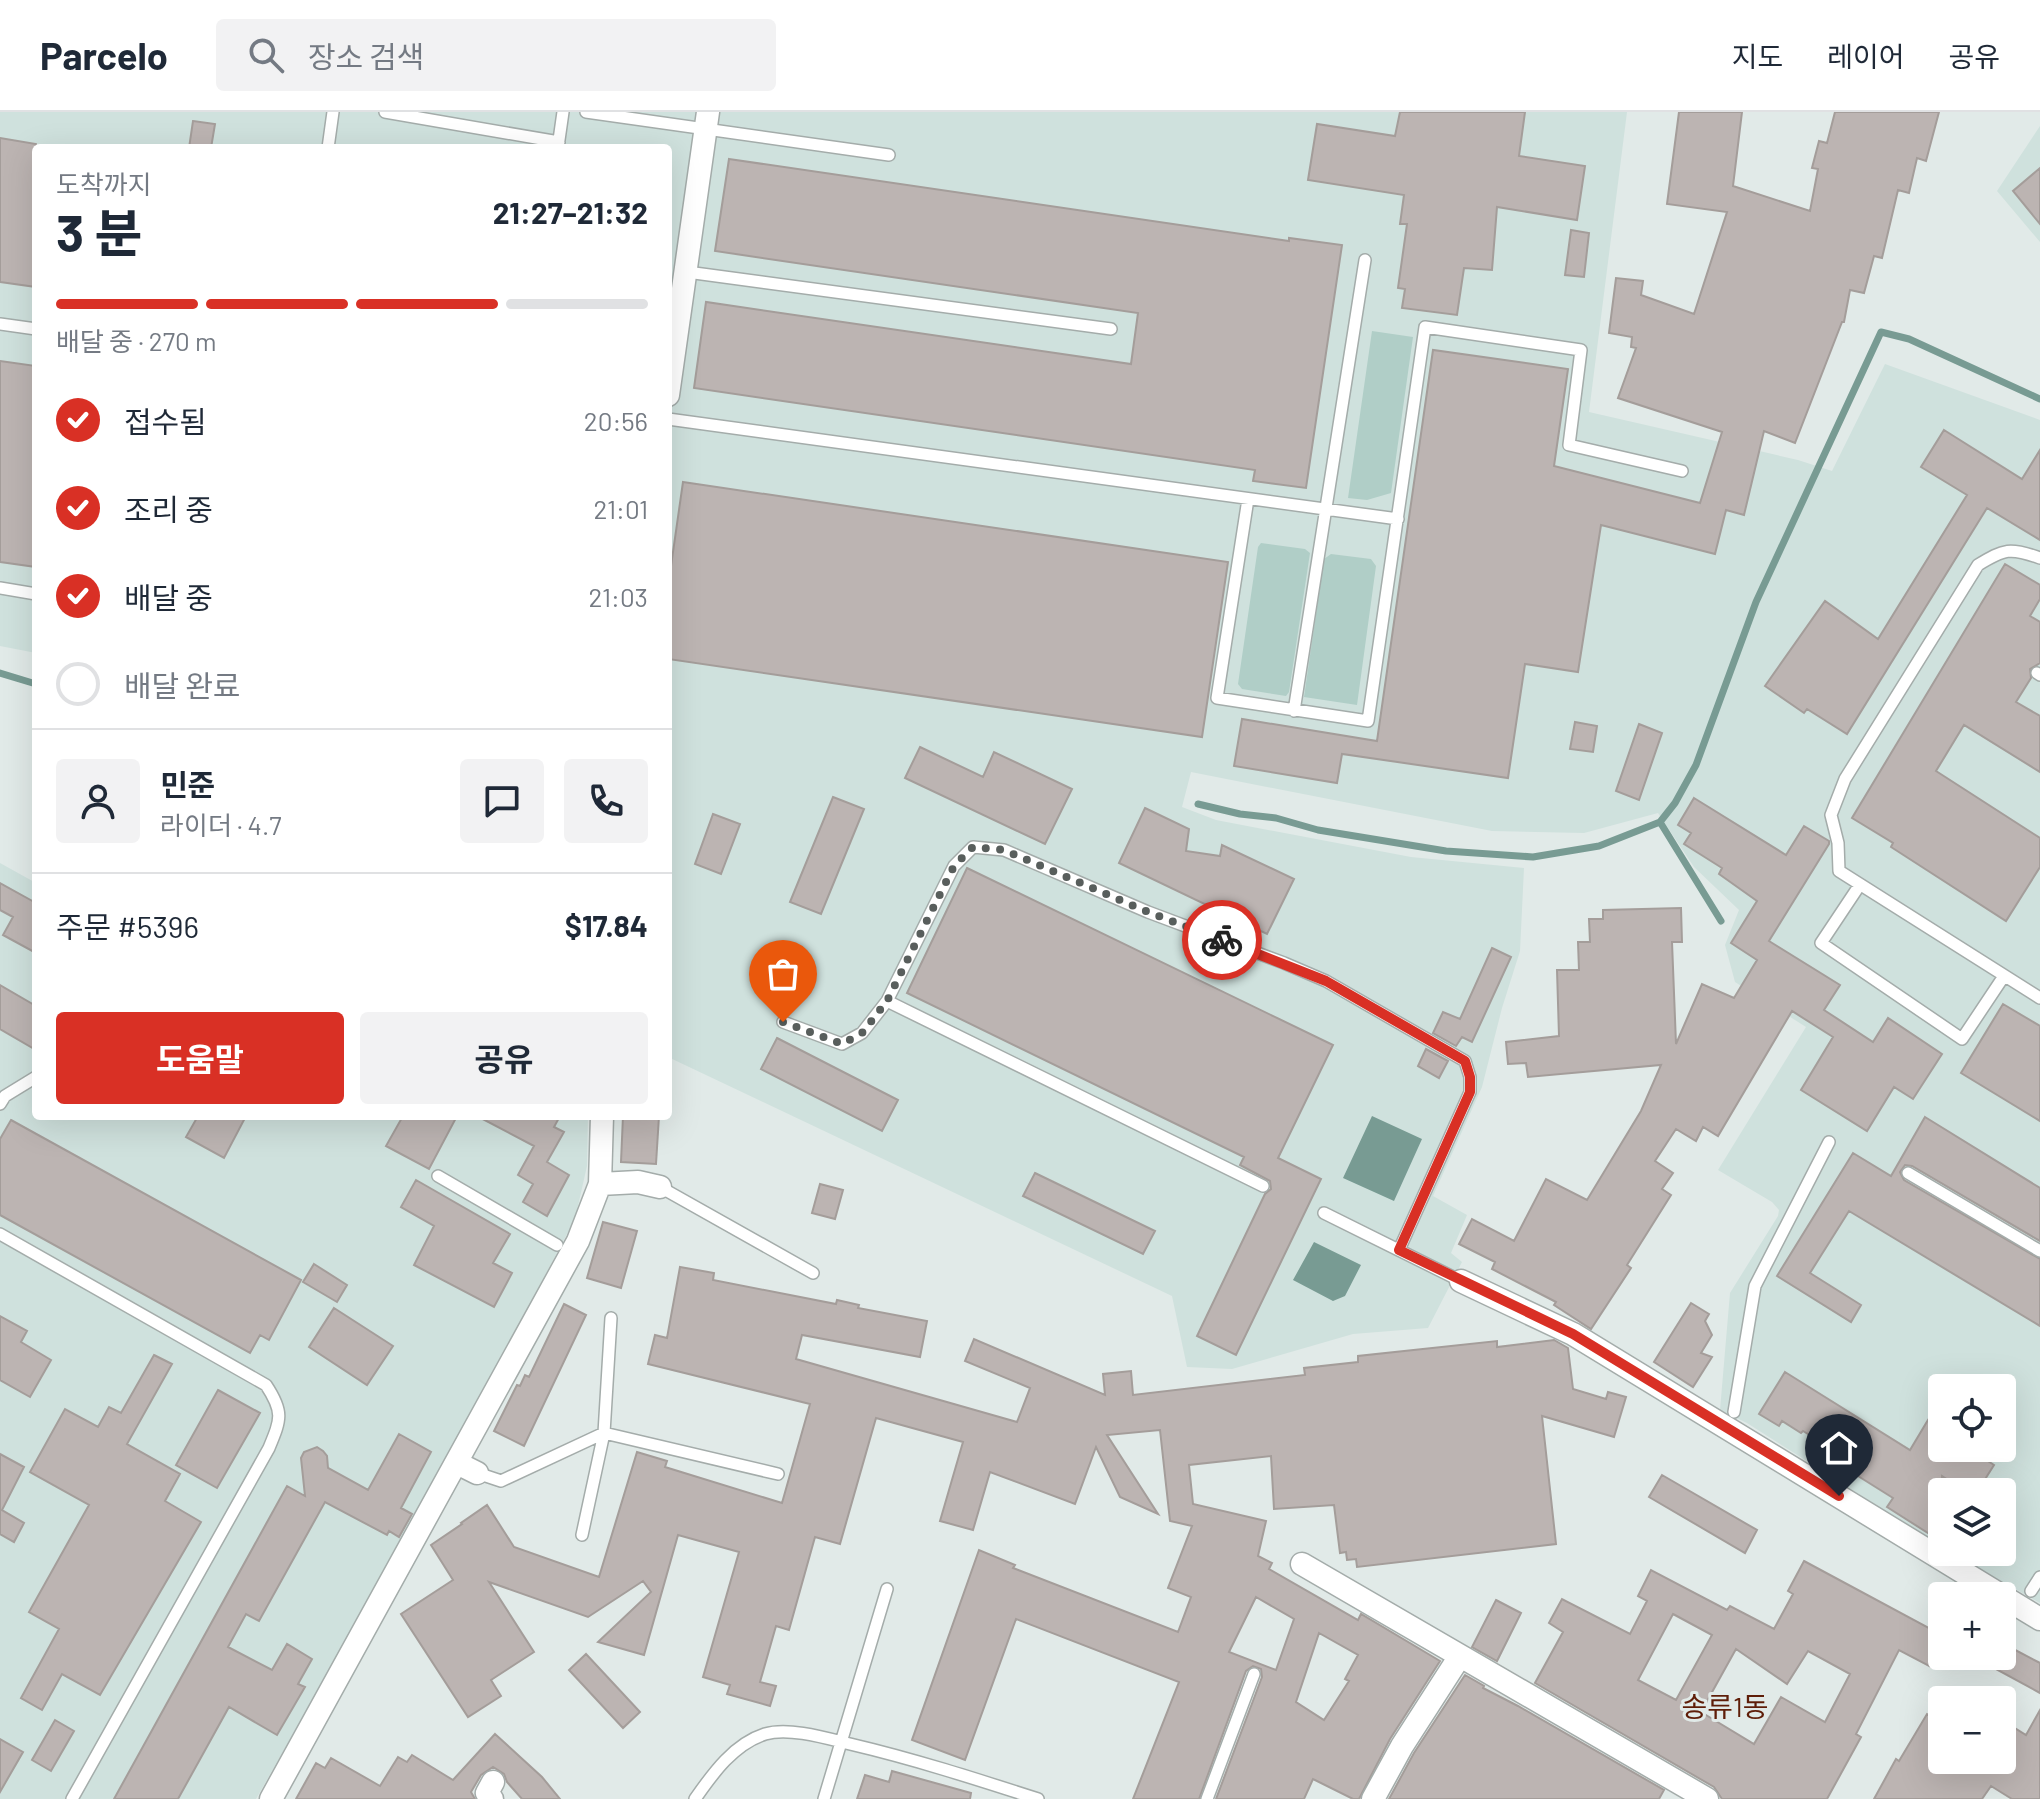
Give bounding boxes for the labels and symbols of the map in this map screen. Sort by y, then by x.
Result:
courier [1182,900,1262,980]
pin [749,940,817,1022]
pin [1805,1414,1873,1496]
district label: 송류1동 [1681,1689,1769,1723]

